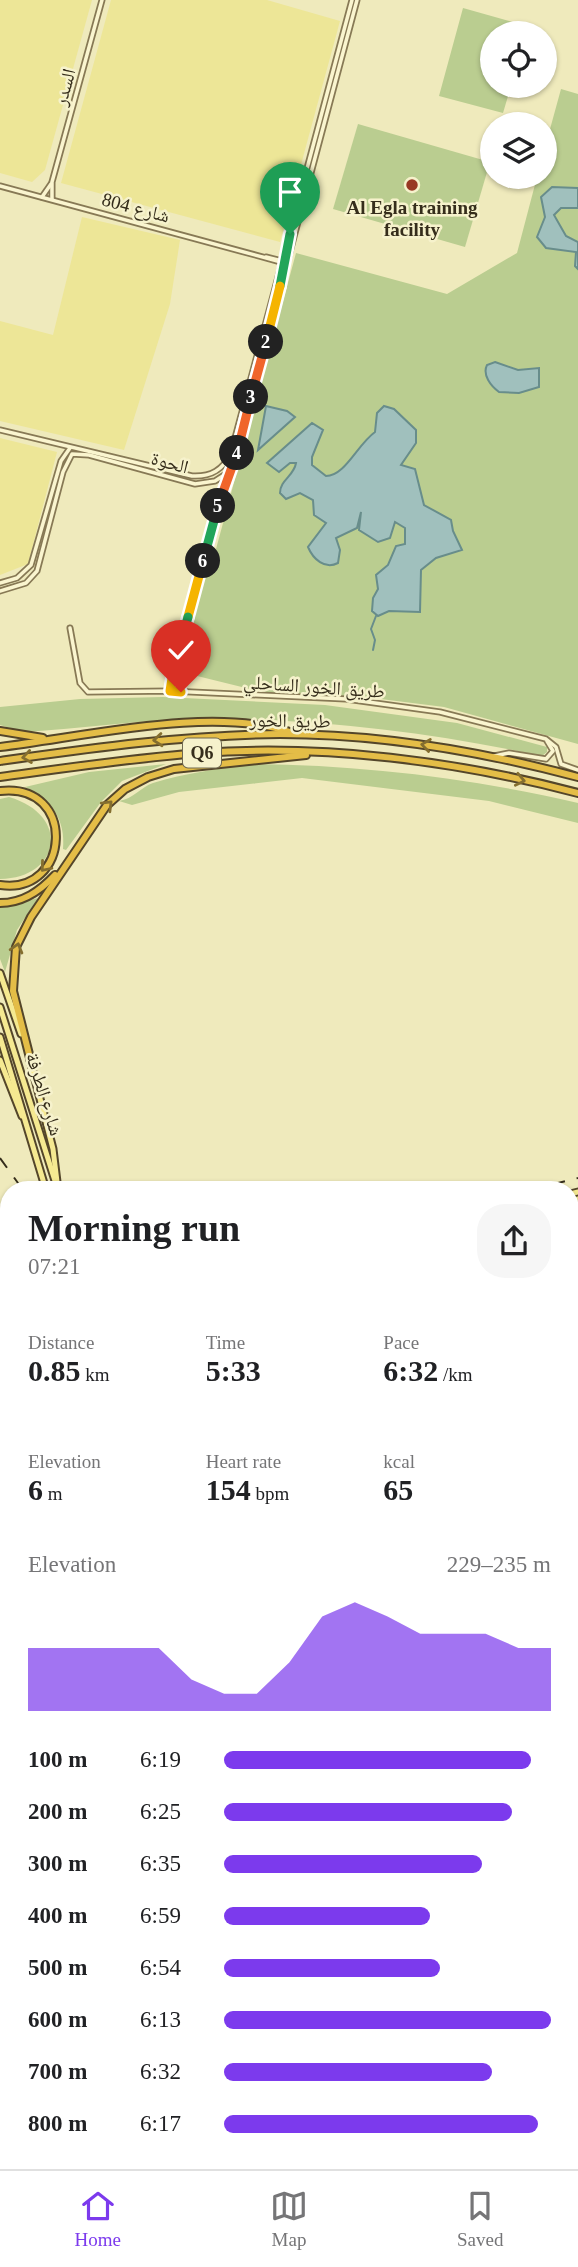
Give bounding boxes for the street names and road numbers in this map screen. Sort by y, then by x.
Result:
street label: السدر [49,66,80,109]
street label: شارع 804 [99,188,172,228]
street label: الحوة [149,447,191,478]
street label: طريق الخور الساحلي [242,671,385,707]
street label: طريق الخور [248,709,331,733]
road number: Q6 [183,738,221,768]
street label: شارع الطرفة [21,1050,67,1138]

